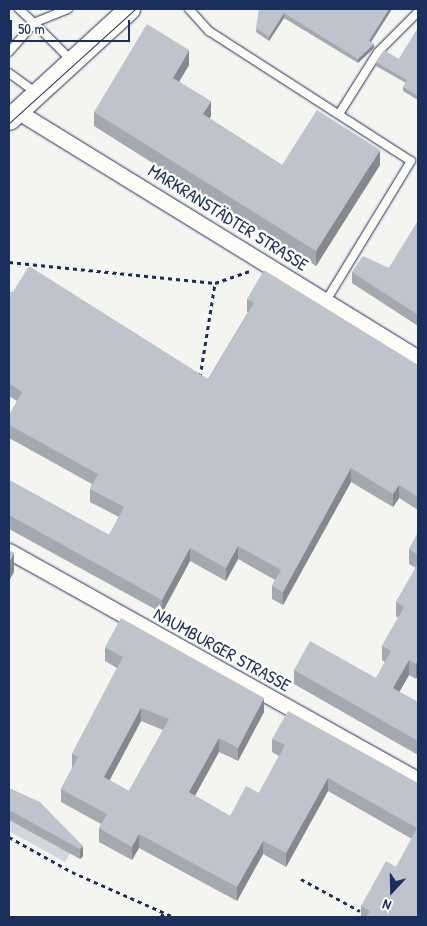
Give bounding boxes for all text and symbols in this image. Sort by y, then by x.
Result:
scale bar [12,10,132,42]
text: 50 m [18,18,45,39]
street label: MARKRANSTÄDTER STRASSE [144,160,312,276]
street label: NAUMBURGER STRASSE [150,603,294,697]
north arrow [367,866,417,916]
text: N [380,895,393,916]

